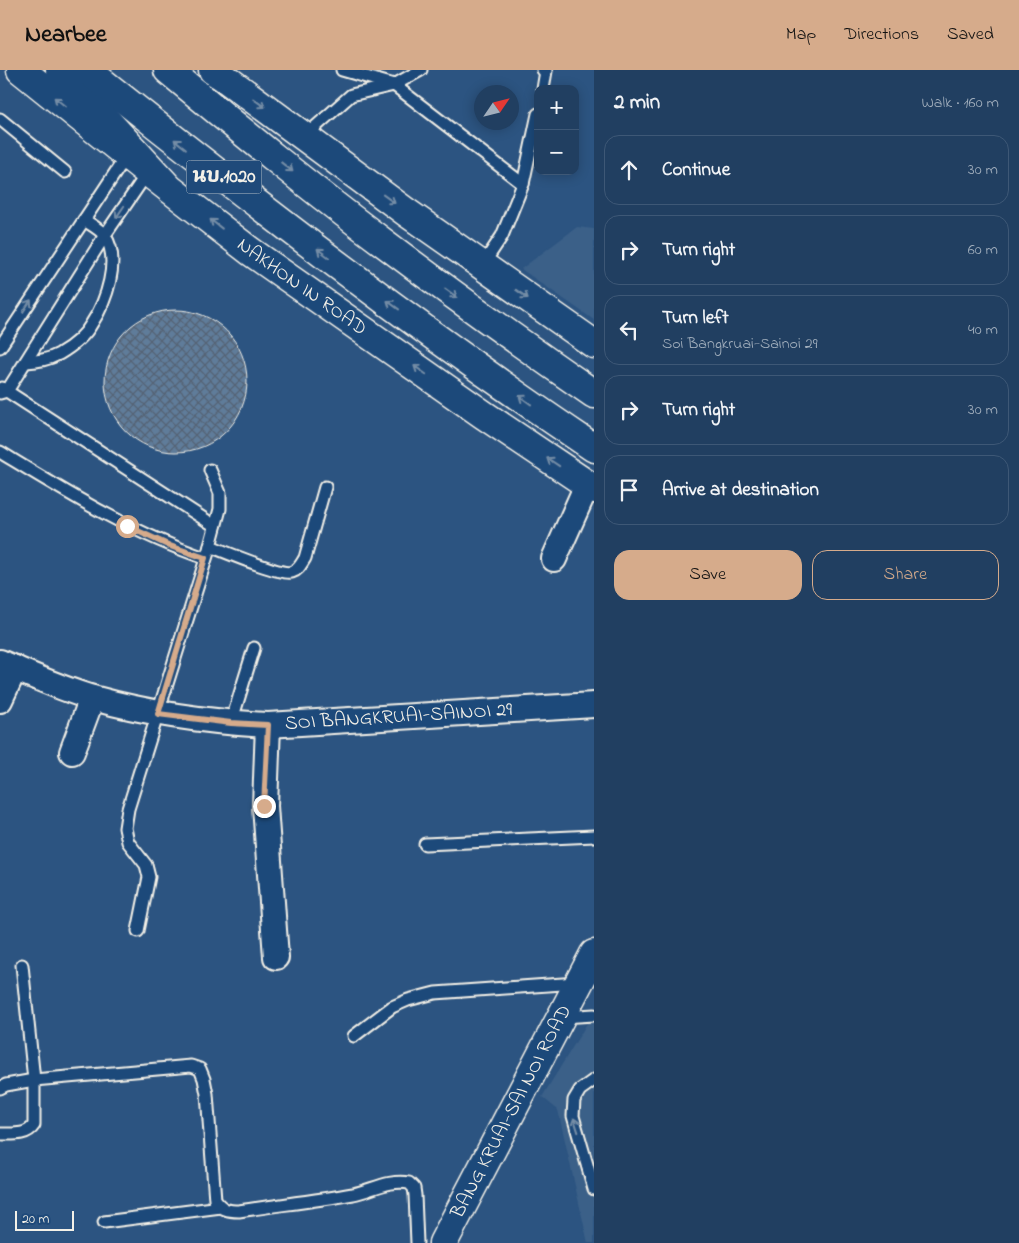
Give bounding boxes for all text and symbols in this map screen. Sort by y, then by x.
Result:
text: Nearbee [25,18,107,53]
text: Map [786,22,816,48]
text: Directions [844,22,919,48]
text: Saved [947,22,994,48]
north arrow [474,85,519,130]
map controls [534,85,579,175]
button: + [534,85,579,130]
text: 2 min [614,88,660,118]
text: Walk · 160 m [921,91,999,115]
one-way arrow [54,96,67,107]
one-way arrow [251,98,265,108]
button: − [534,130,579,175]
one-way arrow [174,138,187,149]
icon: ahead [615,156,643,184]
text: Continue [662,157,730,184]
text: 30 m [968,158,998,182]
road number: นบ.1020 [186,160,262,194]
one-way arrow [280,162,293,173]
one-way arrow [382,194,395,205]
one-way arrow [115,205,125,219]
one-way arrow [210,219,223,230]
street label: NAKHON IN ROAD [230,231,373,343]
icon: right [615,236,643,264]
text: Turn right [662,237,735,264]
text: 60 m [968,238,998,262]
one-way arrow [317,247,330,258]
one-way arrow [444,288,458,298]
one-way arrow [514,289,528,299]
one-way arrow [22,300,32,314]
one-way arrow [386,300,400,310]
text: Turn left [662,305,729,332]
icon: left [615,316,643,344]
text: 40 m [968,318,998,342]
text: Soi Bangkruai-Sainoi 29 [662,332,818,356]
one-way arrow [413,365,427,375]
one-way arrow [519,395,532,406]
icon: right [615,396,643,424]
text: Turn right [662,397,735,424]
text: 30 m [968,398,998,422]
one-way arrow [547,457,561,467]
icon: arrive [615,476,643,504]
text: Arrive at destination [662,477,819,504]
route start [116,515,139,538]
button: Save [614,550,802,600]
button: Share [812,550,999,600]
street label: SOI BANGKRUAI-SAINOI 29 [284,696,513,738]
route end [253,795,276,818]
street label: BANG KRUAI-SAI NOI ROAD [443,1000,579,1225]
one-way arrow [570,1118,580,1134]
scale bar [15,1208,74,1231]
text: 20 m [22,1209,49,1230]

